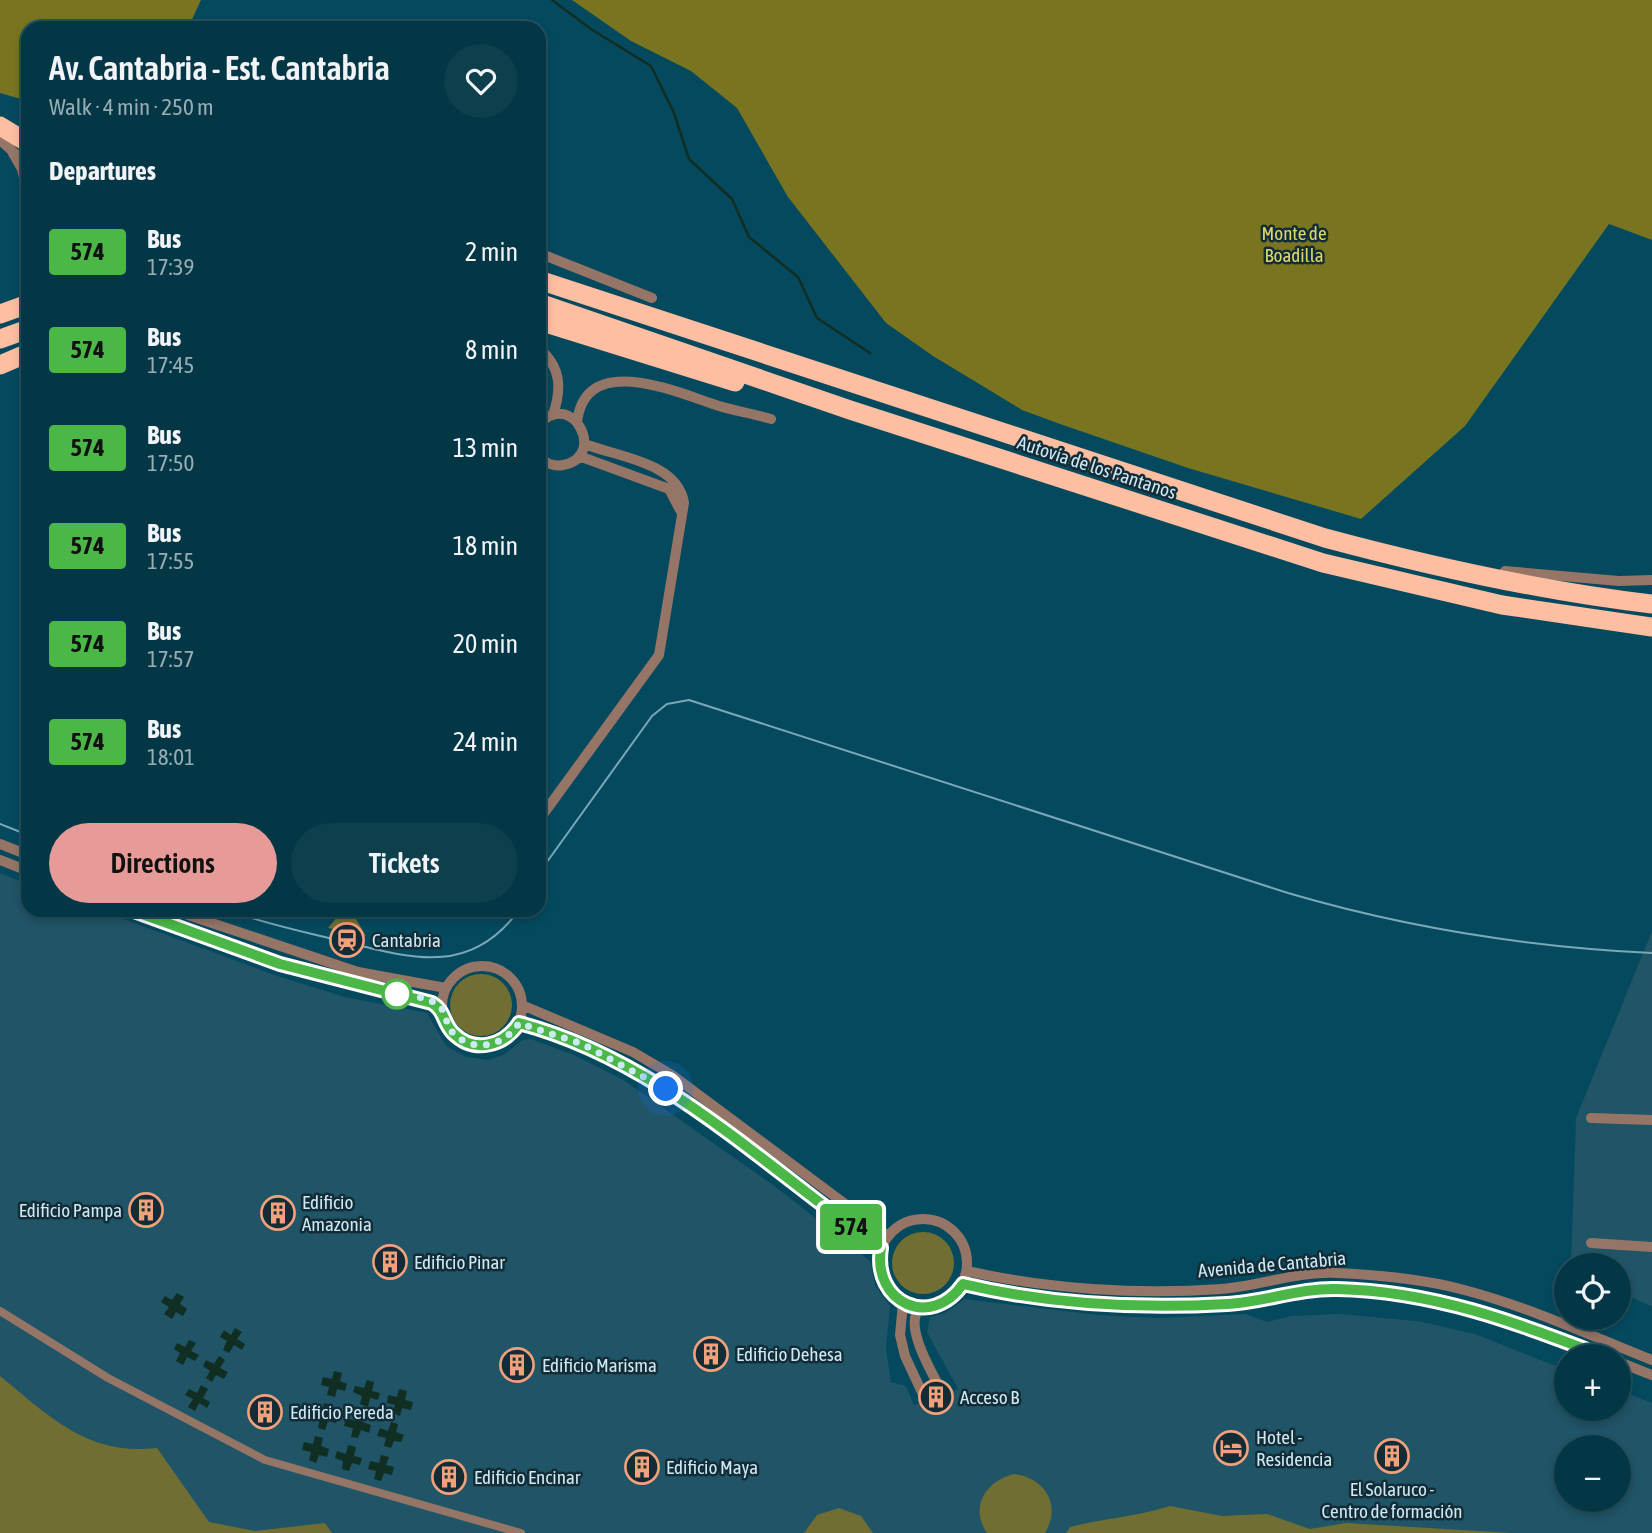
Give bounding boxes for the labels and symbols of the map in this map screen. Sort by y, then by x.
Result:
park label: Monte de Boadilla [1261,222,1327,266]
street label: Autovía de los Pantanos [1015,431,1179,503]
station icon: Cantabria [328,921,366,959]
place label: Cantabria [372,929,441,951]
unlabelled marker [382,979,412,1009]
your location [648,1071,683,1106]
building icon: Edificio Pampa [127,1191,165,1229]
place label: Edificio Amazonia [302,1191,372,1235]
building icon: Edificio Amazonia [259,1194,297,1232]
place label: Edificio Pampa [19,1199,122,1221]
line badge: 574 [811,1204,891,1250]
building icon: Edificio Pinar [371,1243,409,1281]
street label: Avenida de Cantabria [1197,1247,1347,1281]
place label: Edificio Pinar [414,1251,505,1273]
building icon: Edificio Dehesa [692,1335,730,1373]
place label: Edificio Dehesa [736,1343,843,1365]
building icon: Edificio Marisma [498,1346,536,1384]
place label: Edificio Marisma [542,1354,657,1376]
building icon: Acceso B [917,1378,955,1416]
place label: Acceso B [960,1386,1019,1408]
building icon: Edificio Pereda [246,1393,284,1431]
place label: Edificio Pereda [290,1401,394,1423]
place label: Hotel - Residencia [1256,1426,1332,1470]
hotel icon: Hotel - Residencia [1212,1429,1250,1467]
building icon: El Solaruco - Centro de formación [1373,1437,1411,1475]
building icon: Edificio Maya [623,1448,661,1486]
place label: Edificio Maya [666,1456,758,1478]
building icon: Edificio Encinar [430,1458,468,1496]
place label: Edificio Encinar [474,1466,581,1488]
place label: El Solaruco - Centro de formación [1321,1478,1463,1522]

